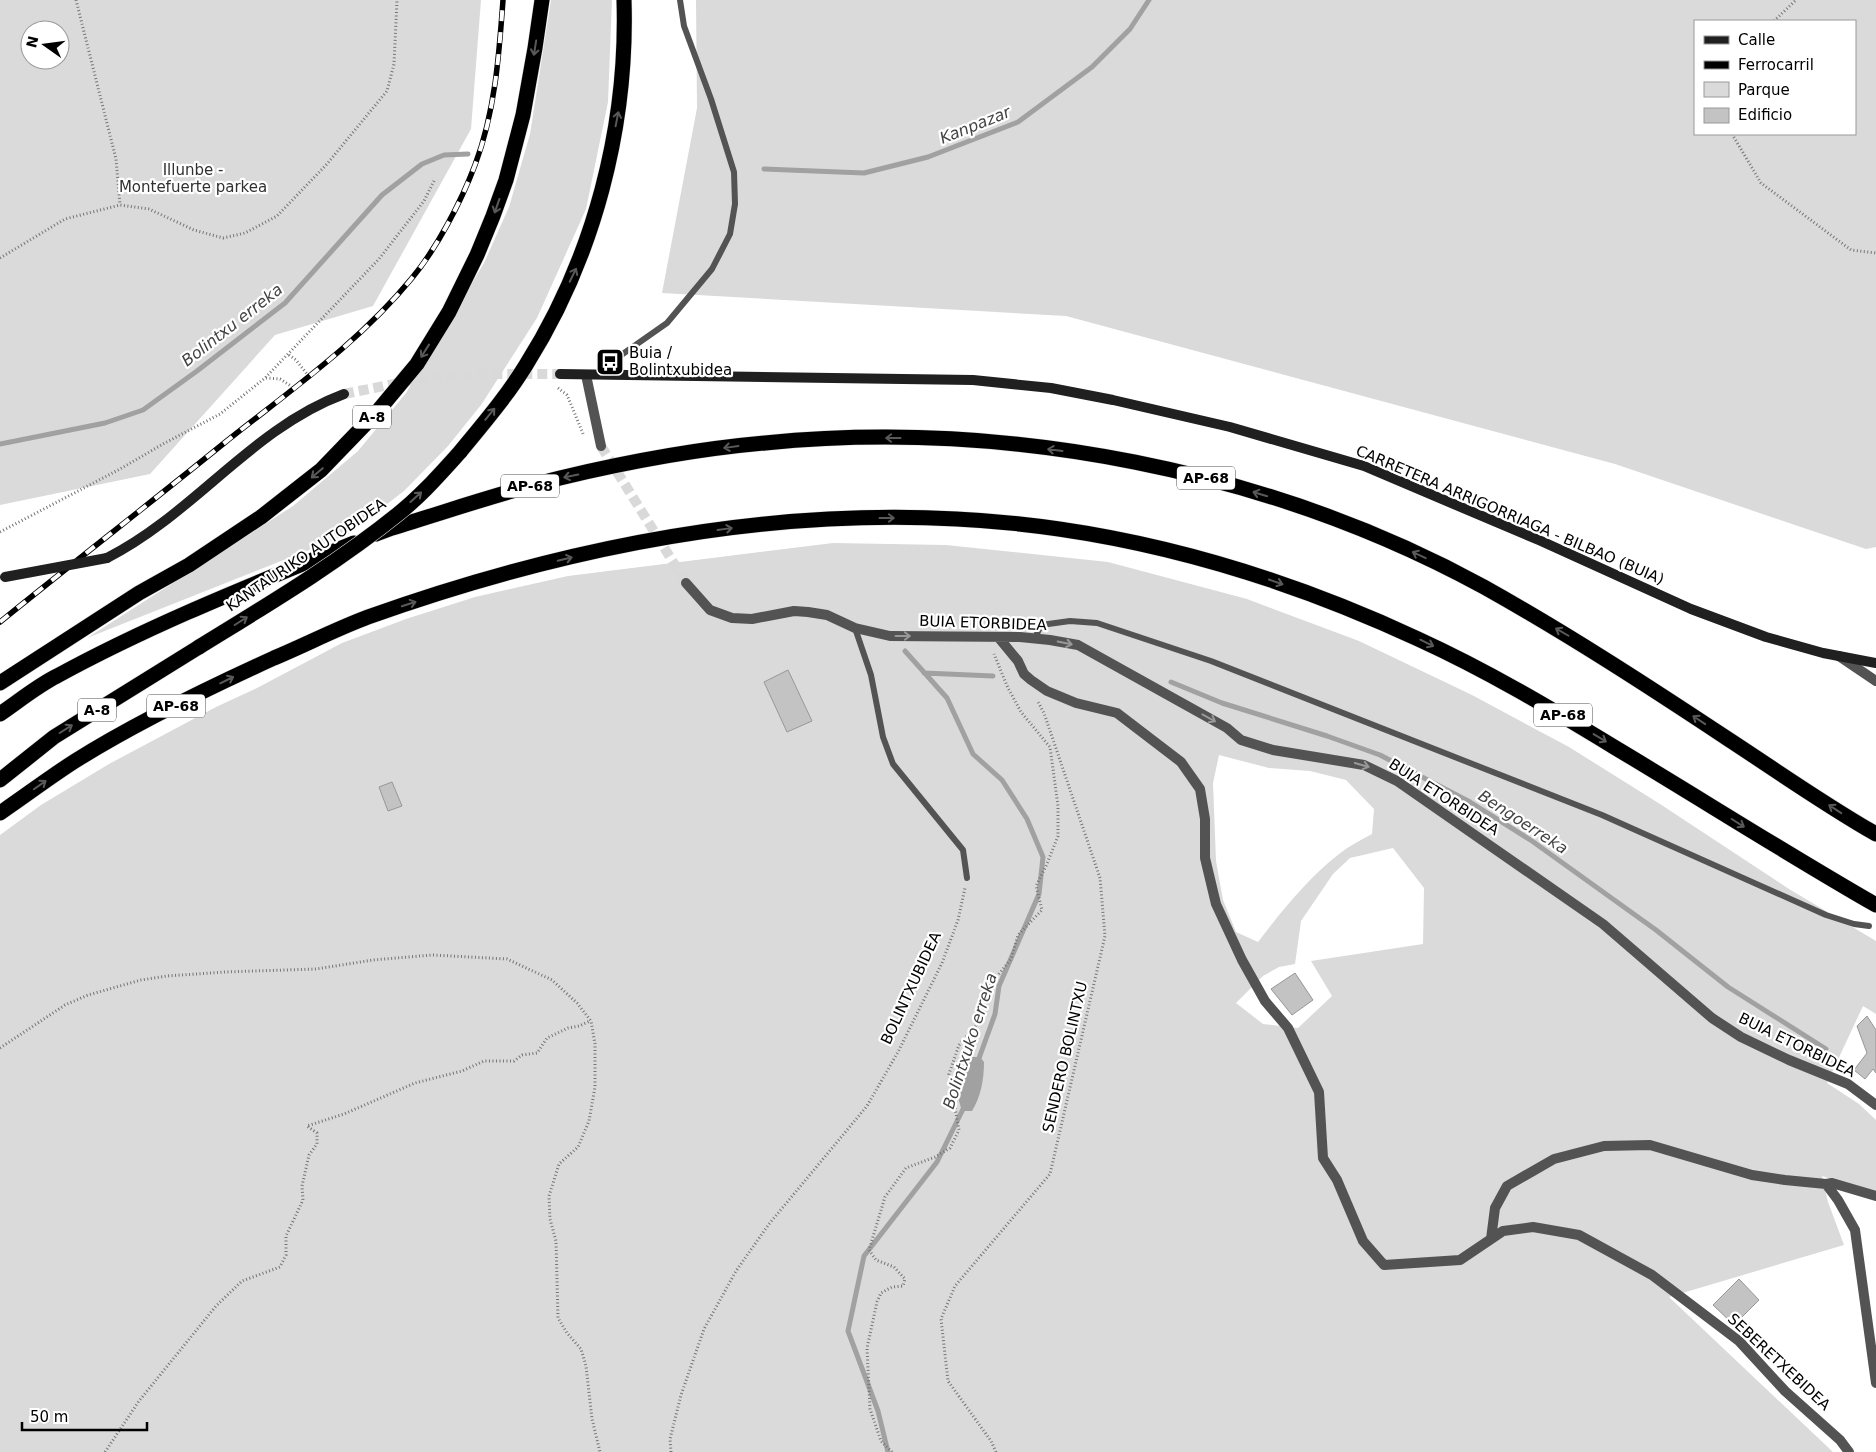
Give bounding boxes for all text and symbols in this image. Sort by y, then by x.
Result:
north arrow [20,20,70,70]
legend [1694,20,1856,135]
text: Calle [1738,31,1775,49]
text: N [23,34,42,49]
one-way arrow [530,40,540,56]
text: Ferrocarril [1738,56,1814,74]
text: Parque [1738,81,1790,99]
water label: Kanpazar [937,102,1014,148]
text: Edificio [1738,106,1792,124]
one-way arrow [612,111,622,127]
park label: Illunbe - Montefuerte parkea [119,161,267,196]
one-way arrow [492,198,501,213]
one-way arrow [569,268,578,283]
water label: Bolintxu erreka [178,280,286,370]
one-way arrow [420,344,430,358]
place label: Buia / Bolintxubidea [629,344,732,379]
bus stop icon: Buia / Bolintxubidea [595,347,625,377]
road number: A-8 [353,406,391,428]
one-way arrow [485,408,496,421]
one-way arrow [885,433,901,443]
street label: CARRETERA ARRIGORRIAGA - BILBAO (BUIA) [1353,442,1667,588]
one-way arrow [723,443,739,453]
one-way arrow [1047,445,1063,455]
road number: AP-68 [1177,466,1235,489]
one-way arrow [311,467,324,478]
one-way arrow [563,472,579,481]
road number: AP-68 [501,474,559,498]
one-way arrow [1252,488,1268,498]
one-way arrow [410,491,423,503]
street label: KANTAURIKO AUTOBIDEA [223,494,390,615]
one-way arrow [878,513,894,523]
one-way arrow [716,524,732,534]
one-way arrow [1412,550,1427,559]
one-way arrow [557,554,573,563]
one-way arrow [1268,578,1283,587]
one-way arrow [401,599,416,608]
street label: BUIA ETORBIDEA [919,612,1048,634]
one-way arrow [233,615,247,625]
one-way arrow [1554,627,1569,637]
one-way arrow [895,631,911,641]
one-way arrow [1419,638,1434,648]
one-way arrow [1057,639,1073,648]
one-way arrow [219,674,234,684]
road number: AP-68 [147,694,205,718]
road number: A-8 [78,698,116,722]
road number: AP-68 [1534,704,1592,726]
one-way arrow [1201,714,1215,724]
one-way arrow [1692,714,1706,724]
one-way arrow [59,724,73,734]
one-way arrow [1592,733,1606,743]
street label: BUIA ETORBIDEA [1386,755,1503,840]
one-way arrow [1353,761,1369,771]
one-way arrow [33,780,47,790]
water label: Bengoerreka [1475,786,1571,858]
one-way arrow [1828,803,1842,813]
one-way arrow [1731,817,1745,828]
street label: BOLINTXUBIDEA [877,928,945,1047]
water label: Bolintxuko erreka [939,971,1001,1111]
street label: SENDERO BOLINTXU [1039,980,1091,1134]
street label: BUIA ETORBIDEA [1736,1009,1859,1081]
street label: SEBERETXEBIDEA [1724,1310,1835,1415]
scale bar [22,1400,148,1432]
text: 50 m [30,1408,68,1426]

